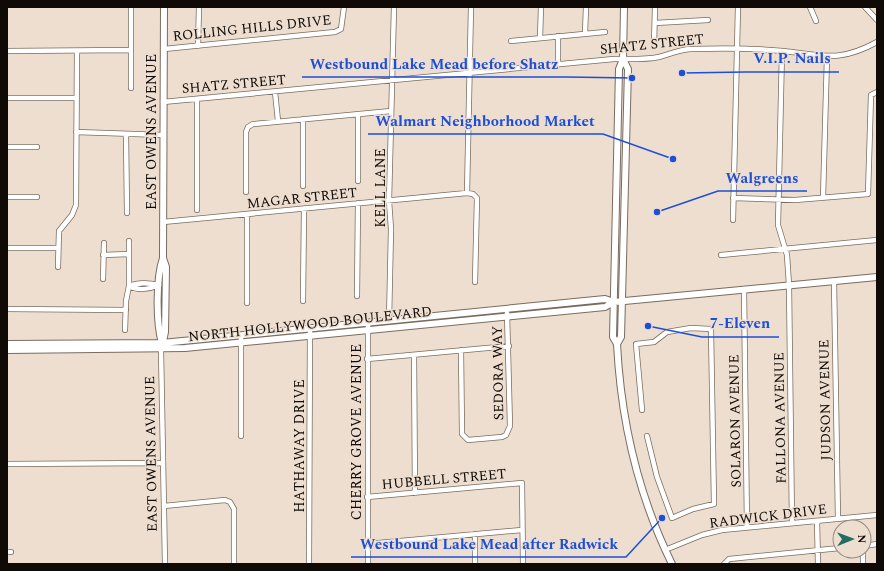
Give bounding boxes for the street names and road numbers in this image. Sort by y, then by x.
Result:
street label: ROLLING HILLS DRIVE [172,9,332,47]
street label: SHATZ STREET [599,28,705,60]
street label: EAST OWENS AVENUE [141,54,162,210]
street label: SHATZ STREET [181,69,287,99]
street label: KELL LANE [370,148,391,228]
street label: MAGAR STREET [246,182,358,214]
street label: NORTH HOLLYWOOD BOULEVARD [187,301,433,347]
street label: SEDORA WAY [487,325,509,421]
street label: JUDSON AVENUE [813,339,837,461]
street label: CHERRY GROVE AVENUE [346,344,367,520]
street label: FALLONA AVENUE [768,352,792,484]
street label: SOLARON AVENUE [723,354,747,488]
street label: EAST OWENS AVENUE [139,376,163,532]
street label: HATHAWAY DRIVE [289,379,310,513]
street label: HUBBELL STREET [381,463,507,495]
street label: RADWICK DRIVE [708,498,828,534]

